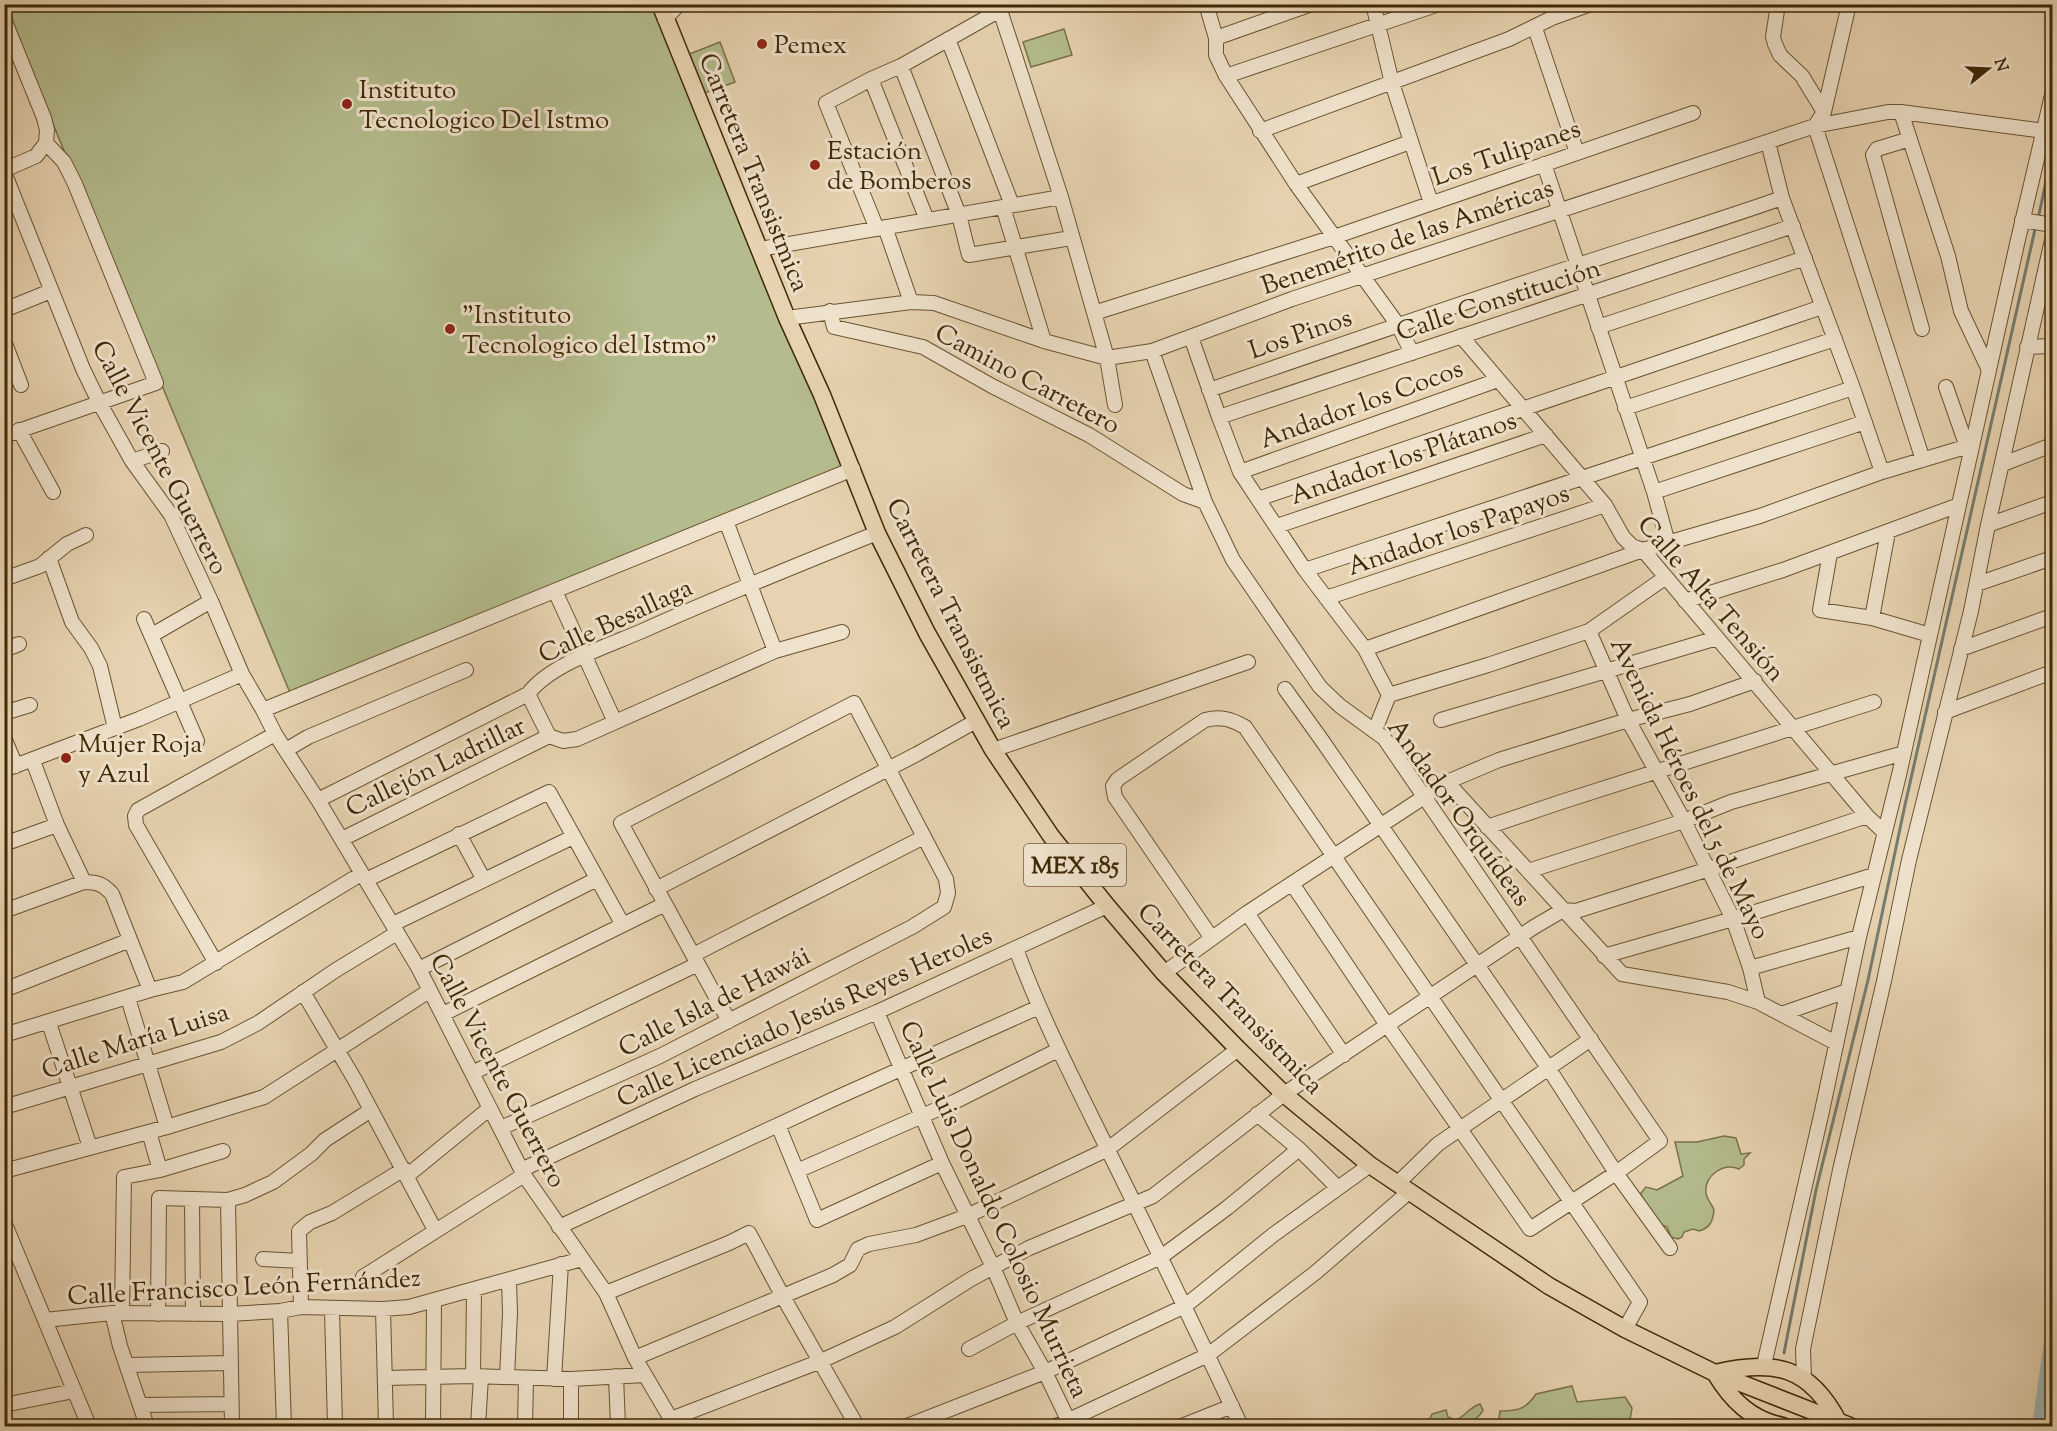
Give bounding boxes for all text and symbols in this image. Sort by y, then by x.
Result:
place label: Pemex [774,28,847,65]
marker: Pemex [755,37,769,51]
north arrow [1958,39,2018,99]
street label: Carretera Transistmica [688,48,817,298]
text: N [1987,56,2013,75]
place label: Instituto Tecnologico Del Istmo [359,73,609,140]
marker: Instituto Tecnologico Del Istmo [340,97,354,111]
street label: Los Tulipanes [1428,112,1586,197]
place label: Estación de Bomberos [827,134,971,201]
marker: Estación de Bomberos [808,158,822,172]
street label: Benemérito de las Américas [1257,171,1559,306]
street label: Calle Constitución [1392,251,1606,352]
place label: "Instituto Tecnologico del Istmo" [462,298,717,365]
street label: Los Pinos [1244,300,1357,370]
street label: Camino Carretero [928,316,1126,445]
marker: "Instituto Tecnologico del Istmo" [443,322,457,336]
street label: Calle Vicente Guerrero [81,334,236,582]
street label: Andador los Cocos [1255,351,1469,459]
street label: Andador los Plátanos [1286,403,1522,516]
street label: Andador los Papayos [1343,476,1575,587]
street label: Carretera Transistmica [876,492,1024,736]
street label: Calle Alta Tensión [1627,508,1793,691]
street label: Calle Besallaga [533,570,699,674]
street label: Avenida Héroes del 5 de Mayo [1599,632,1778,946]
street label: Callejón Ladrillar [340,709,532,828]
street label: Andador Orquídeas [1377,712,1539,915]
place label: Mujer Roja y Azul [78,727,202,794]
marker: Mujer Roja y Azul [59,751,73,765]
road number: MEX 185 [1024,844,1126,886]
street label: Carretera Transistmica [1128,895,1331,1104]
street label: Calle Licenciado Jesús Reyes Heroles [611,918,999,1118]
street label: Calle Isla de Hawái [613,939,818,1068]
street label: Calle Vicente Guerrero [419,947,574,1195]
street label: Calle María Luisa [37,995,234,1090]
street label: Calle Luis Donaldo Colosio Murrieta [889,1015,1097,1405]
street label: Calle Francisco León Fernández [66,1261,422,1316]

